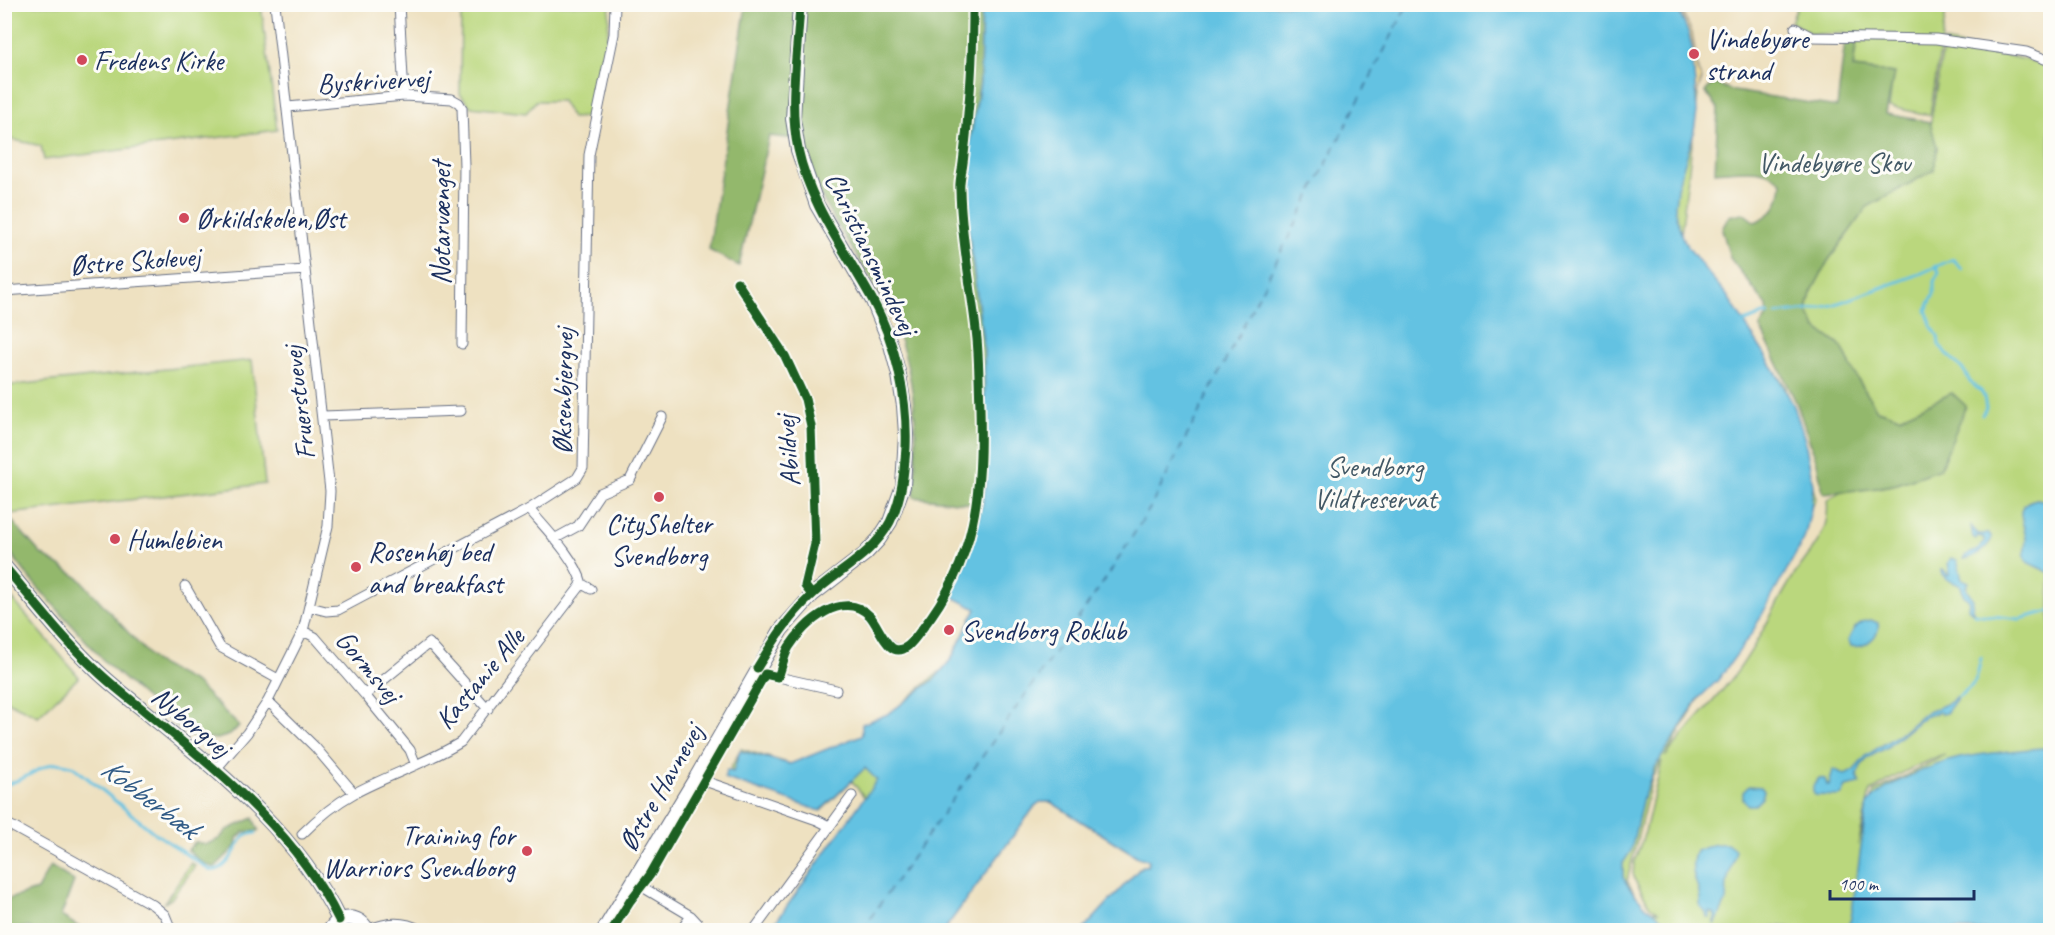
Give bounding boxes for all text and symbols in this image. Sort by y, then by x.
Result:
place label: Vindebyøre strand [1706,21,1810,88]
place label: Fredens Kirke [94,43,225,78]
marker: Vindebyøre strand [1687,47,1701,61]
marker: Fredens Kirke [75,53,89,67]
street label: Byskrivervej [316,60,434,101]
park label: Vindebyøre Skov [1758,145,1913,180]
street label: Notarvænget [423,158,458,285]
street label: Christiansmindevej [817,166,928,344]
place label: Ørkildskolen,Øst [196,201,348,236]
marker: Ørkildskolen,Øst [177,211,191,225]
street label: Østre Skolevej [69,238,205,283]
street label: Øksenbjergvej [544,324,581,455]
street label: Fruerstuevej [274,341,323,462]
street label: Abildvej [767,410,808,488]
park label: Svendborg Vildtreservat [1314,449,1439,516]
marker: CityShelter Svendborg [652,490,666,504]
place label: CityShelter Svendborg [606,506,714,573]
place label: Humlebien [127,522,223,557]
marker: Humlebien [108,532,122,546]
place label: Rosenhøj bed and breakfast [368,534,506,601]
marker: Rosenhøj bed and breakfast [349,560,363,574]
place label: Svendborg Roklub [961,613,1128,648]
street label: Kastanie Alle [427,619,533,736]
street label: Gormsvej [328,623,412,713]
marker: Svendborg Roklub [942,623,956,637]
street label: Nyborgvej [145,678,241,767]
street label: Østre Havnevej [610,715,712,857]
water label: Kobberbæk [94,749,210,850]
place label: Training for Warriors Svendborg [323,818,517,885]
marker: Training for Warriors Svendborg [520,844,534,858]
scale bar [1830,863,1974,901]
text: 100 m [1839,873,1880,895]

